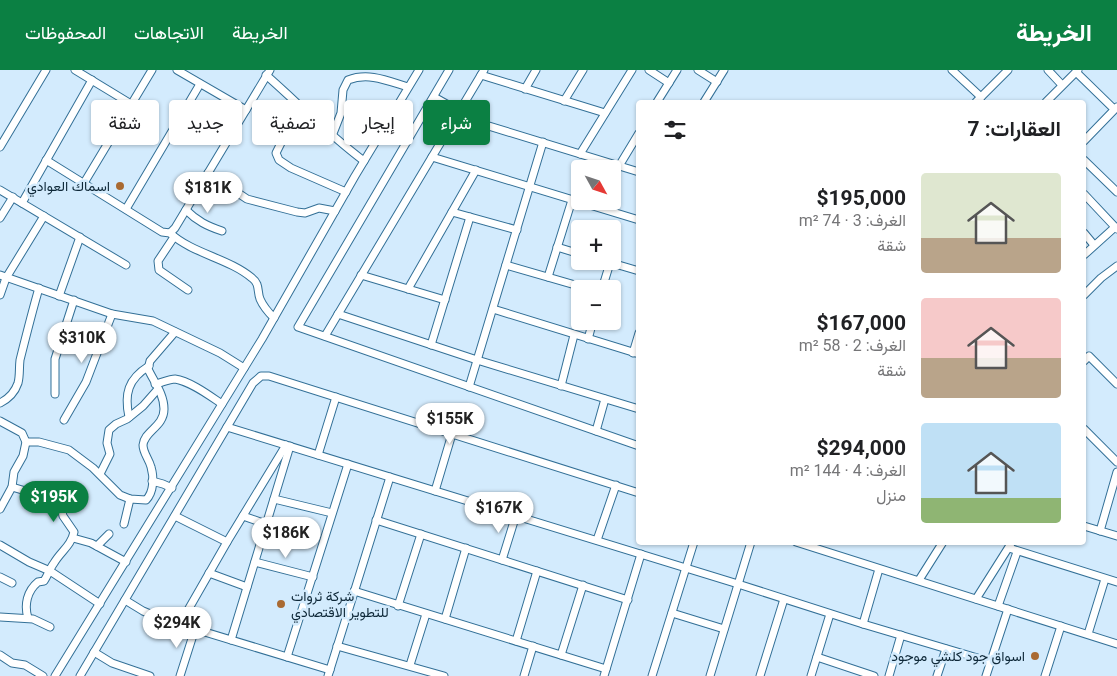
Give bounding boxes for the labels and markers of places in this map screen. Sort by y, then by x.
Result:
pin: $181K [173,172,243,214]
place label: اسماك العوادي [27,178,110,198]
marker: اسماك العوادي [114,180,126,192]
pin: $310K [47,322,117,364]
pin: $155K [415,402,485,445]
pin: $195K [19,480,89,523]
pin: $167K [464,492,534,534]
pin: $186K [251,516,321,559]
place label: شركة ثروات للتطوير الاقتصادي [291,588,389,624]
marker: شركة ثروات للتطوير الاقتصادي [275,598,287,610]
pin: $294K [142,606,212,649]
place label: اسواق جود كلشي موجود [891,648,1025,668]
marker: اسواق جود كلشي موجود [1029,650,1041,662]

